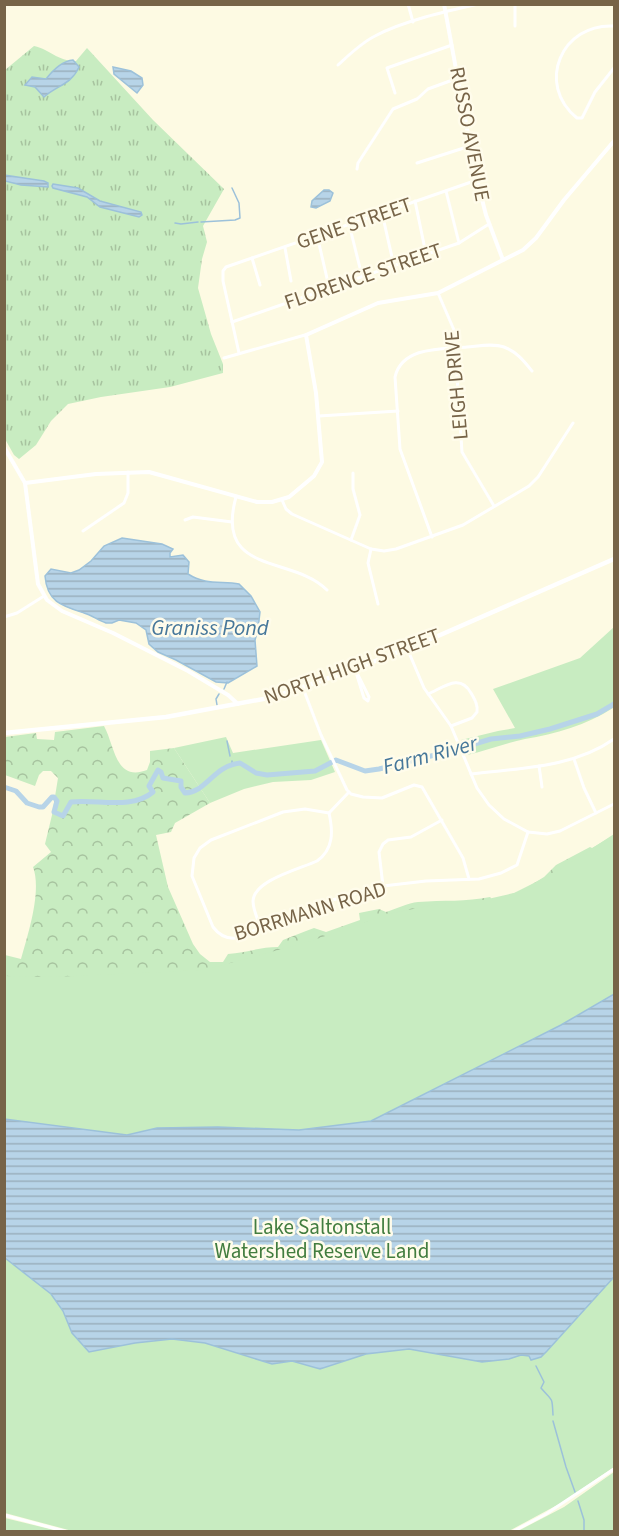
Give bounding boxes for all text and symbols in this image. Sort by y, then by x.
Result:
street label: RUSSO AVENUE [442,64,498,204]
street label: GENE STREET [292,189,416,257]
street label: FLORENCE STREET [280,235,446,317]
street label: LEIGH DRIVE [436,329,476,441]
water label: Graniss Pond [151,612,270,644]
street label: NORTH HIGH STREET [260,620,444,712]
water label: Farm River [379,727,482,783]
street label: BORRMANN ROAD [230,874,390,948]
park label: Lake Saltonstall Watershed Reserve Land [215,1212,429,1266]

